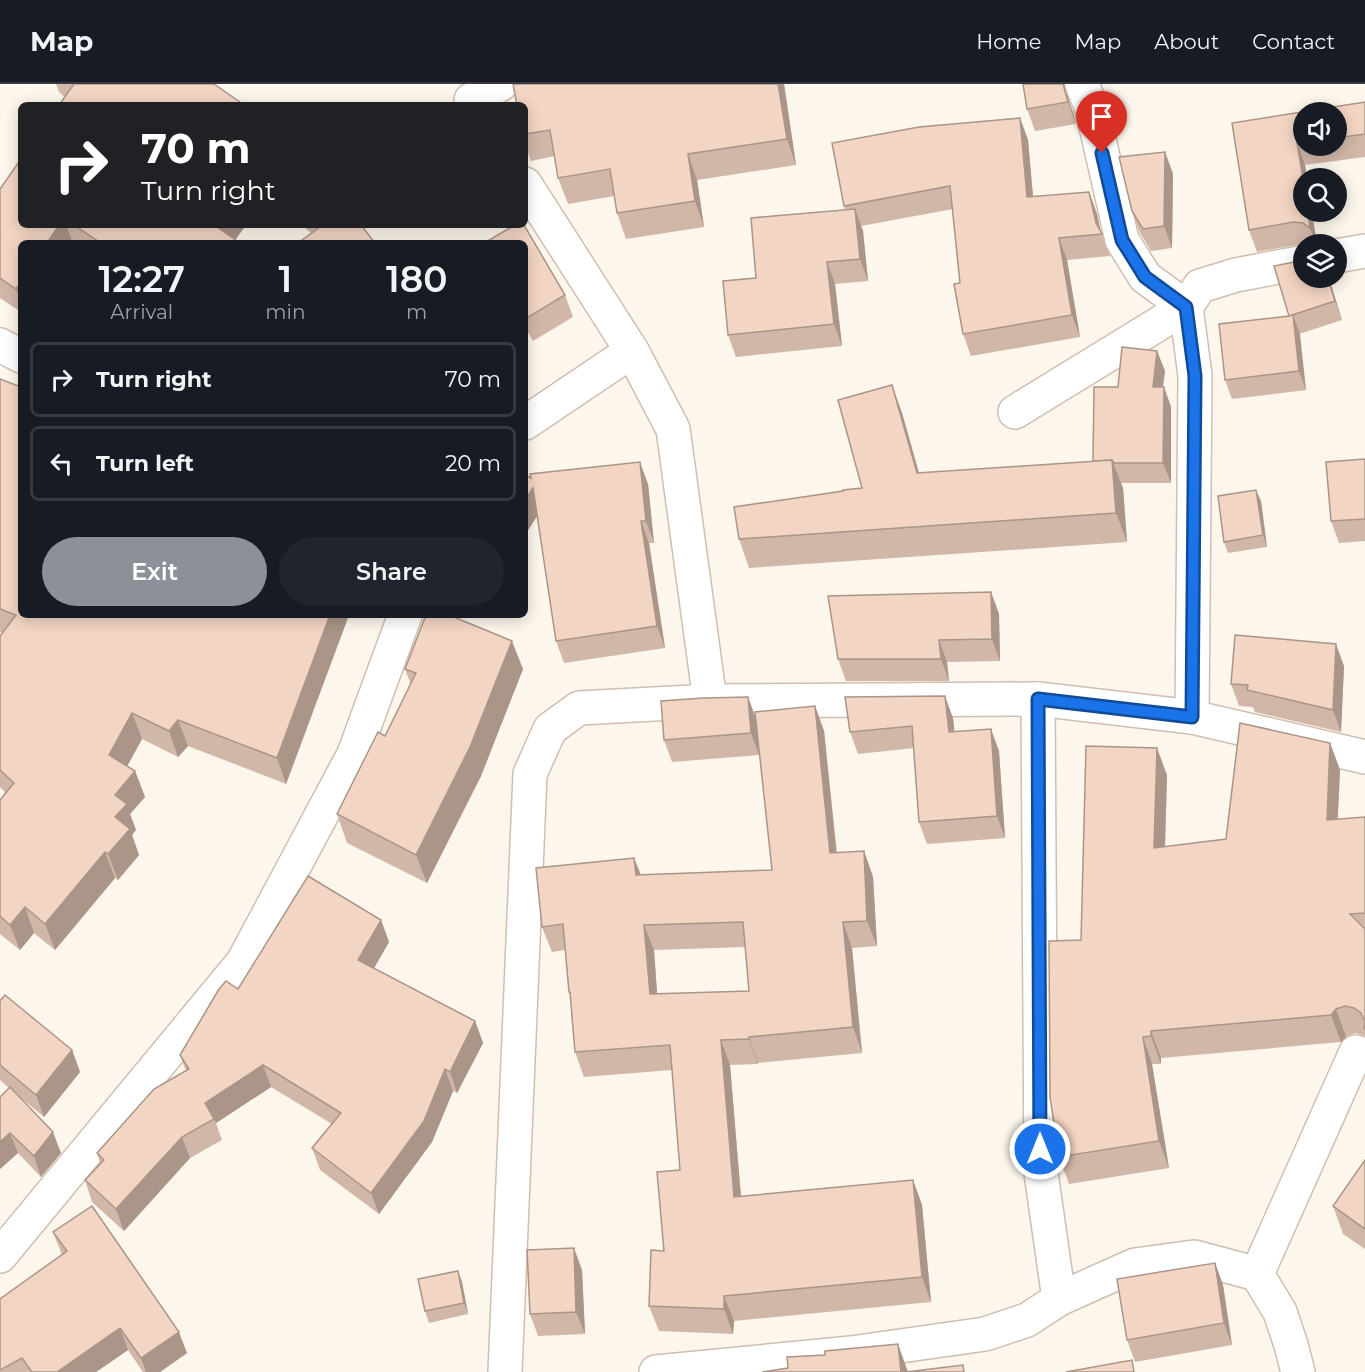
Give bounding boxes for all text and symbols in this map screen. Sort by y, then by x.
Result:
text: Map [30,24,93,58]
text: Home [976,29,1041,54]
text: Map [1074,29,1121,54]
text: About [1154,29,1219,54]
text: Contact [1252,29,1335,54]
pin [1076,91,1127,153]
icon: arrive [1085,100,1118,133]
map controls [1293,102,1347,288]
button: sound [1293,102,1347,156]
text: 70 m [141,122,251,174]
icon: right [42,126,120,204]
button: search [1293,168,1347,222]
text: Turn right [141,174,276,207]
button: layers [1293,234,1347,288]
text: 12:27 [99,257,185,301]
text: 1 [279,257,292,301]
text: 180 [386,257,447,301]
text: Arrival [110,300,173,324]
text: min [265,300,305,324]
text: m [406,300,427,324]
icon: right [45,363,78,396]
text: Turn right [96,366,211,393]
text: 70 m [445,366,501,393]
icon: left [45,447,78,480]
text: Turn left [96,450,194,477]
text: 20 m [445,450,501,477]
button: Exit [42,537,267,606]
button: Share [279,537,504,606]
position arrow [1008,1117,1072,1181]

